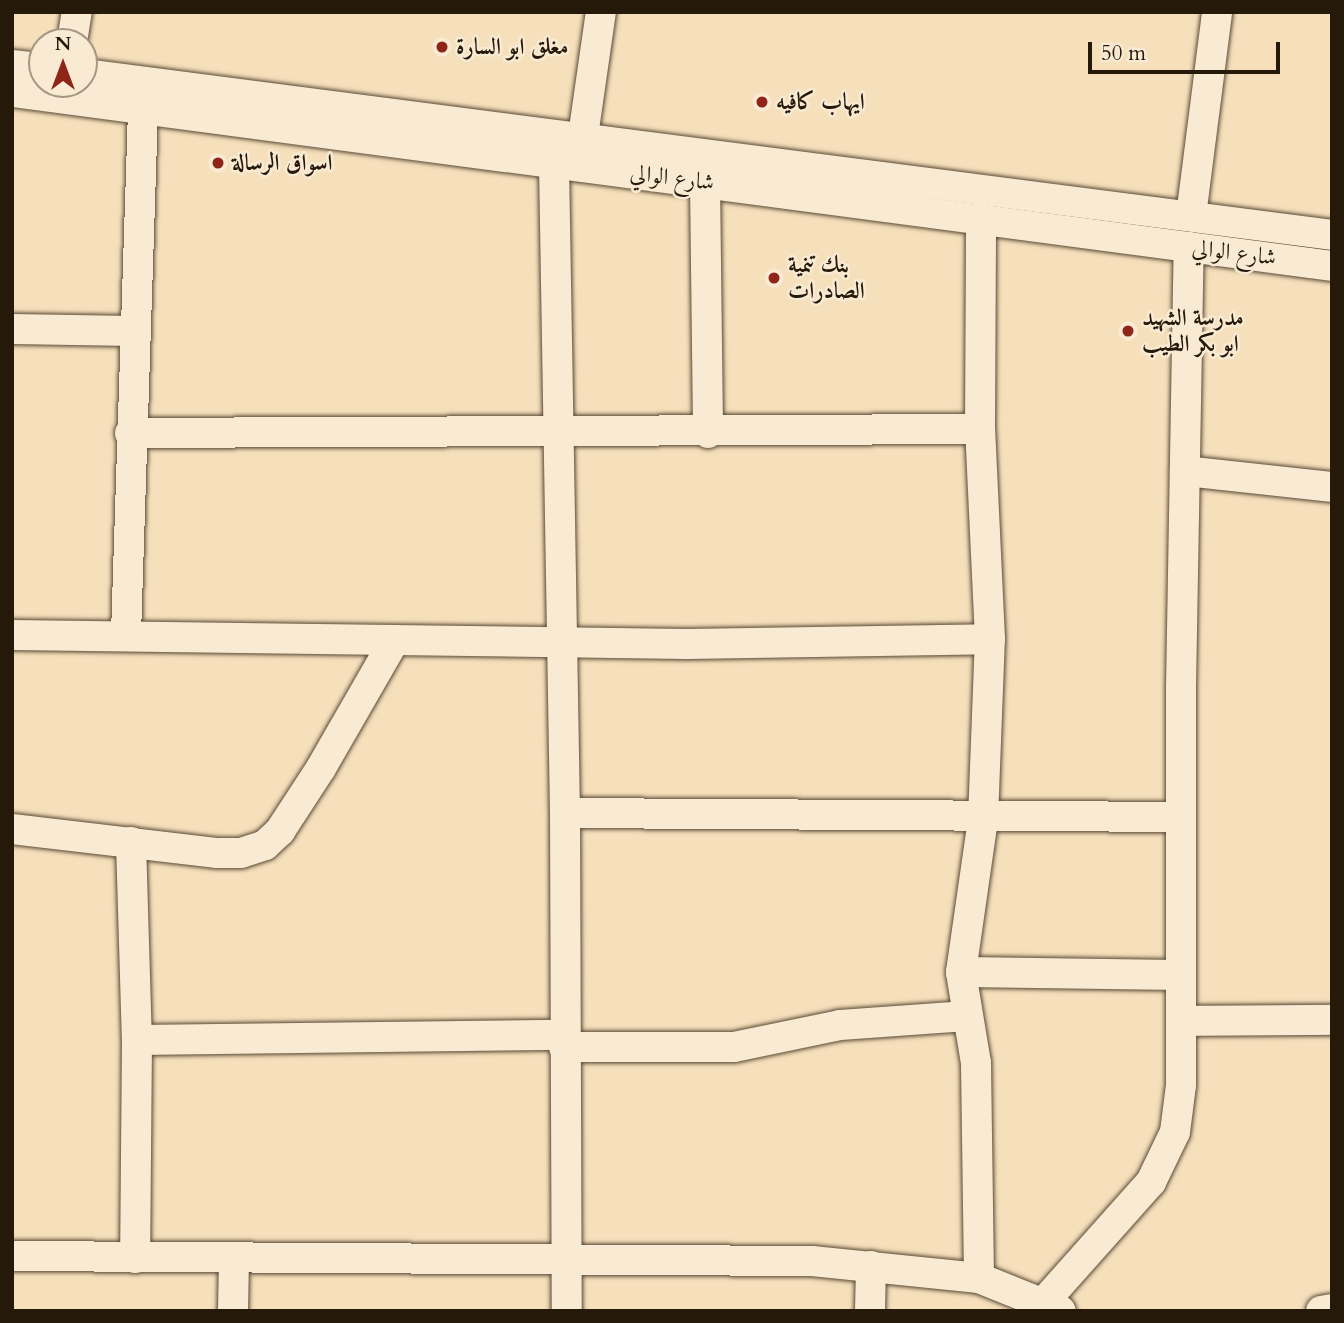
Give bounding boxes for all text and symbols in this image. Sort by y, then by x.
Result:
north arrow [28,28,98,98]
scale bar [1092,28,1284,72]
text: N [55,31,71,57]
place label: مغلق ابو السارة [456,33,568,61]
marker: مغلق ابو السارة [434,39,450,55]
text: 50 m [1101,39,1146,68]
place label: ايهاب كافيه [776,88,865,116]
marker: ايهاب كافيه [754,94,770,110]
place label: اسواق الرسالة [232,149,332,177]
marker: اسواق الرسالة [210,155,226,171]
street label: شارع الوالي [628,159,716,197]
street label: شارع الوالي [1190,234,1278,272]
place label: بنك تنمية الصادرات [788,251,865,305]
marker: بنك تنمية الصادرات [766,270,782,286]
place label: مدرسة الشهيد ابو بكر الطيب [1142,304,1244,358]
marker: مدرسة الشهيد ابو بكر الطيب [1120,323,1136,339]

